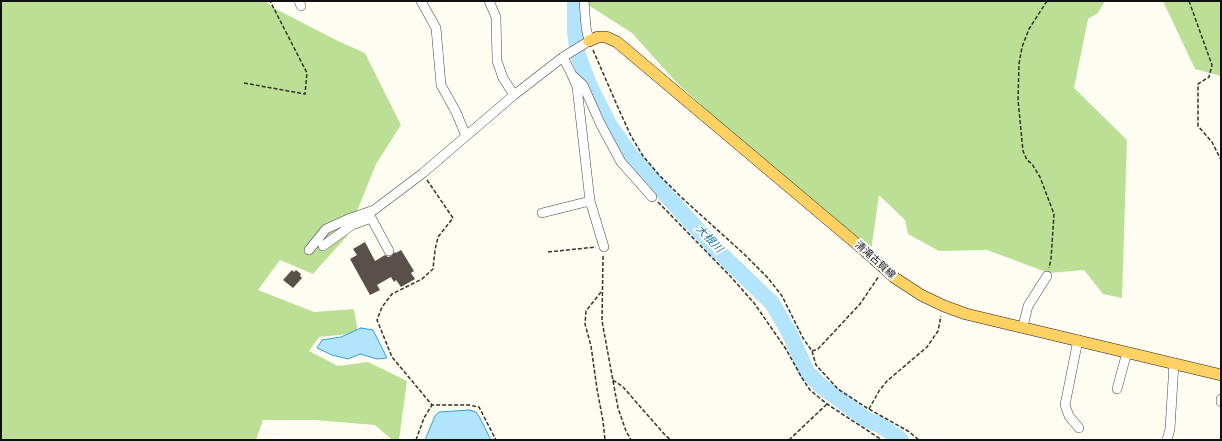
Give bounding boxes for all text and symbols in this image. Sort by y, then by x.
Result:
water label: 大根川 [693,223,725,255]
street label: 清滝古賀線 [852,239,898,281]

